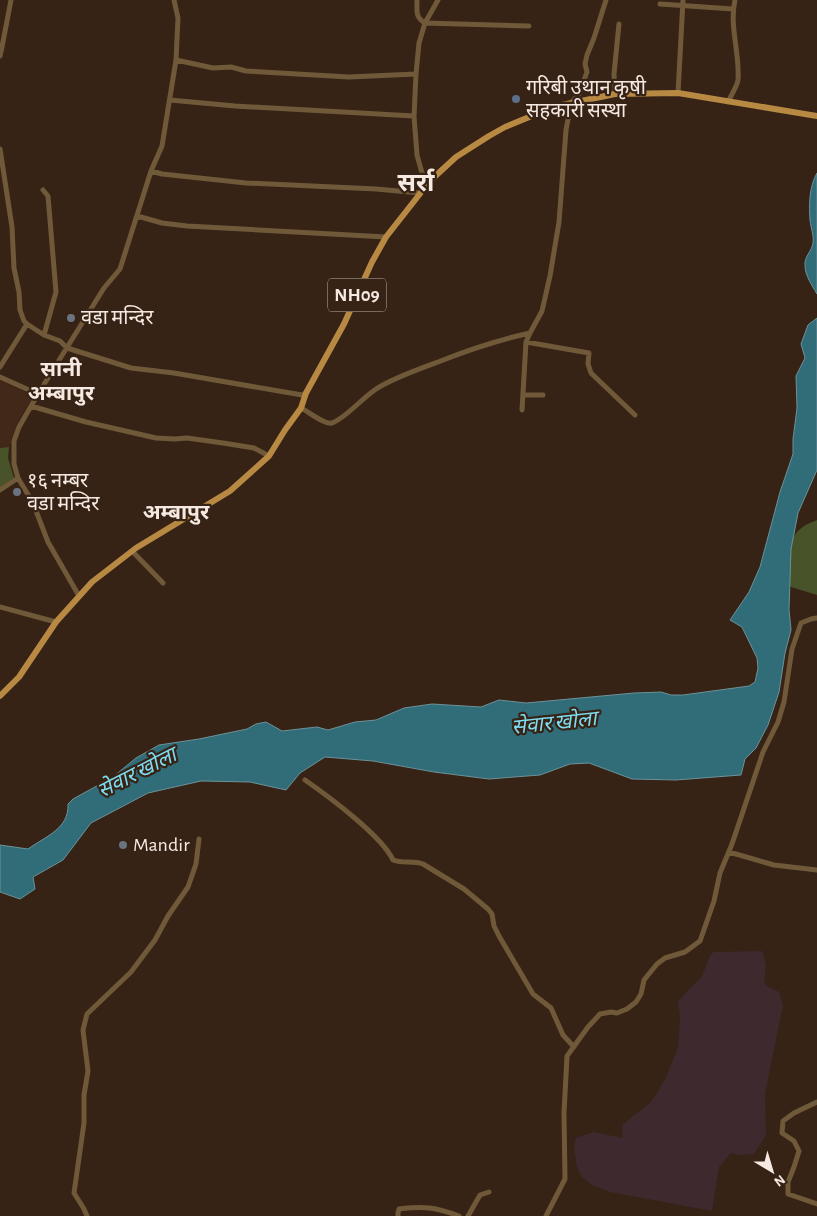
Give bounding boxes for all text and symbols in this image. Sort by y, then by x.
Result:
place label: गरिबी उथान कृषी सहकारी सस्था [526,75,647,121]
marker: गरिबी उथान कृषी सहकारी सस्था [510,93,522,105]
district label: सर्रा [398,168,435,196]
road number: NH09 [328,278,386,312]
place label: वडा मन्दिर [81,305,154,328]
marker: वडा मन्दिर [65,312,77,324]
district label: सानी अम्बापुर [28,357,95,406]
place label: १६ नम्बर वडा मन्दिर [27,471,100,514]
marker: १६ नम्बर वडा मन्दिर [11,486,23,498]
district label: अम्बापुर [143,502,210,525]
water label: सेवार खोला [510,706,601,738]
water label: सेवार खोला [93,741,183,802]
place label: Mandir [133,835,190,855]
marker: Mandir [117,839,129,851]
north arrow [747,1146,797,1196]
text: N [771,1172,788,1189]

